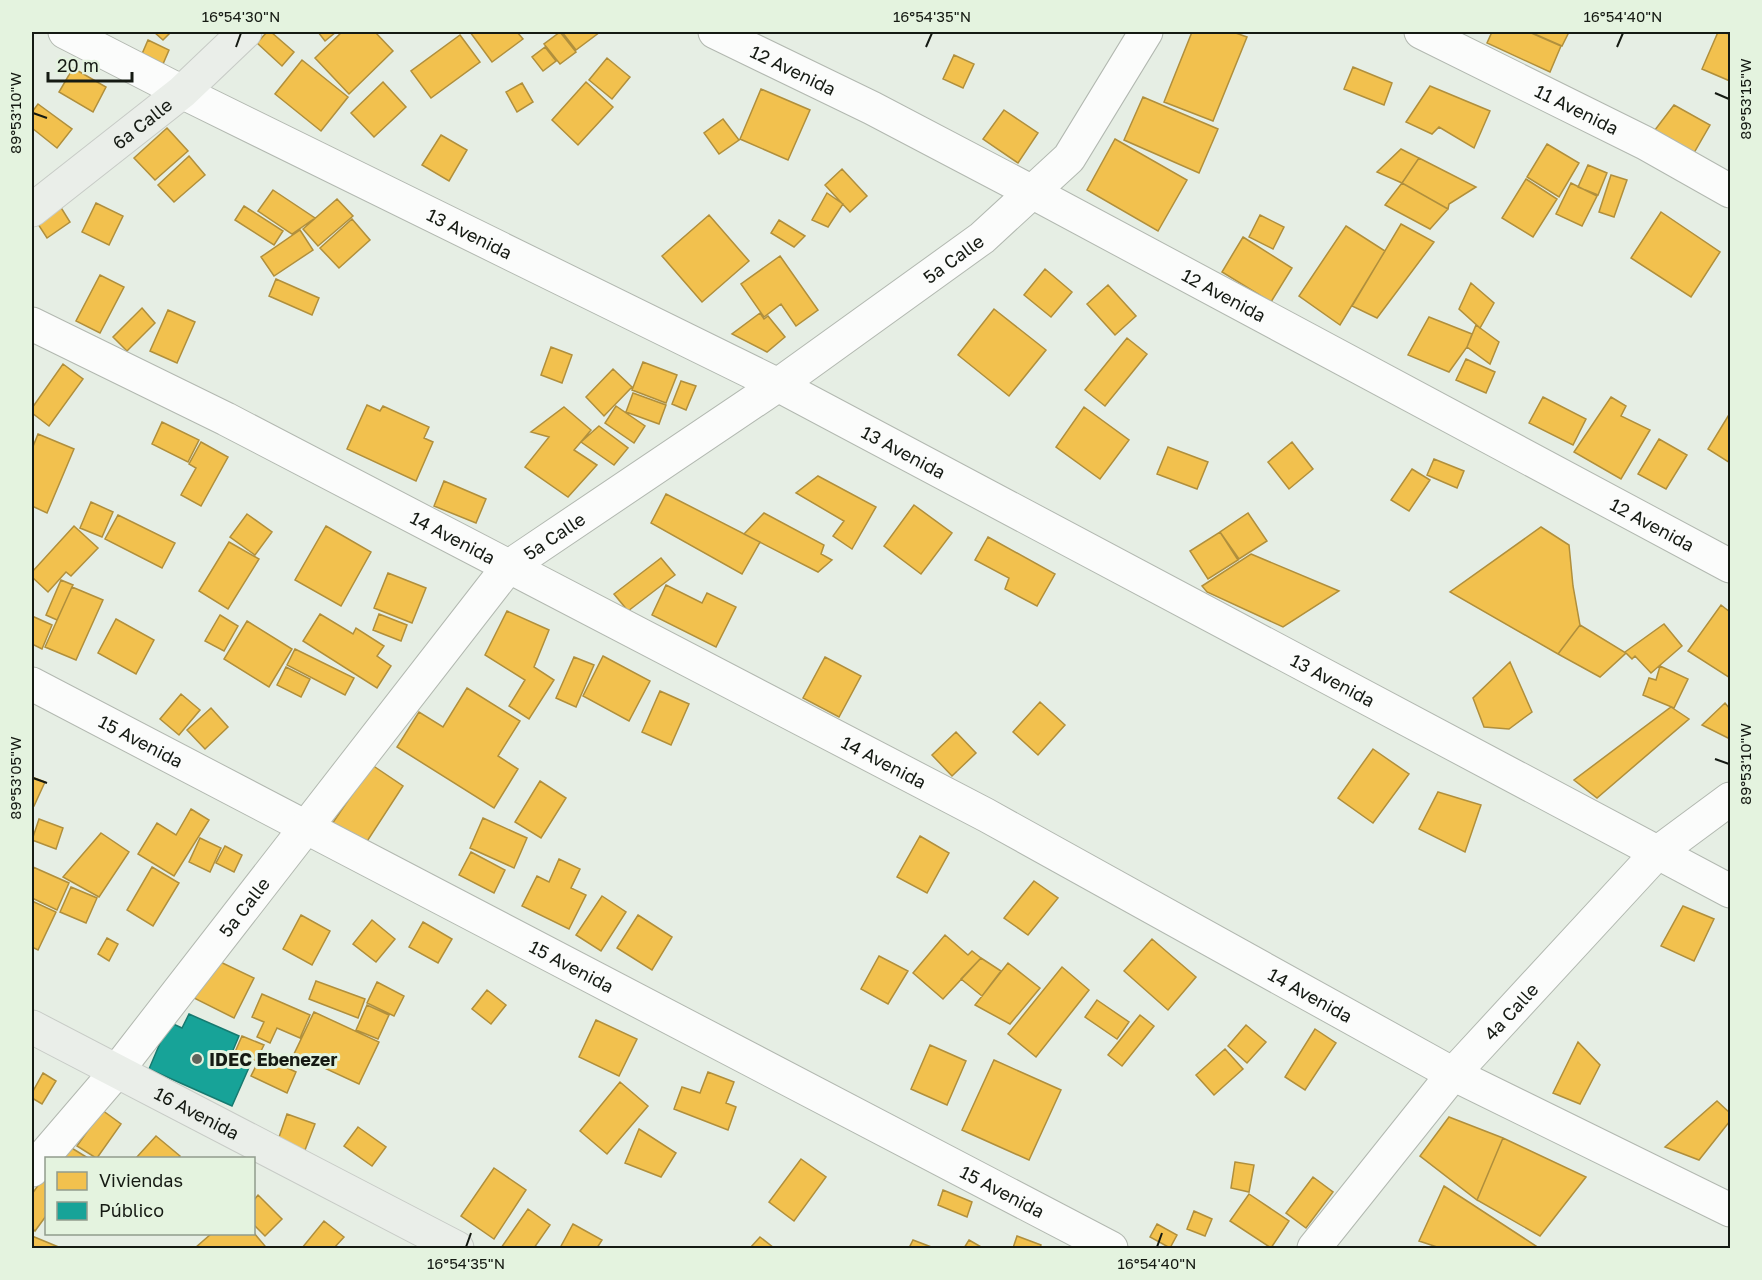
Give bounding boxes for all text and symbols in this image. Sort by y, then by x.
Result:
text: 16°54'30"N [202,7,280,25]
text: 16°54'35"N [893,7,971,25]
text: 16°54'40"N [1583,7,1663,25]
street label: 12 Avenida [747,40,840,100]
scale bar [48,45,132,83]
text: 20 m [57,54,99,76]
text: 89°53'15"W [1736,58,1754,140]
text: 89°53'10"W [6,72,24,154]
street label: 11 Avenida [1532,79,1622,139]
street label: 6a Calle [108,93,176,154]
street label: 13 Avenida [423,203,516,264]
street label: 5a Calle [919,230,988,288]
street label: 12 Avenida [1178,263,1270,326]
street label: 13 Avenida [858,421,950,483]
street label: 12 Avenida [1607,493,1698,556]
street label: 14 Avenida [407,506,499,568]
street label: 5a Calle [519,507,589,564]
street label: 13 Avenida [1287,649,1379,711]
street label: 15 Avenida [95,710,187,772]
text: 89°53'10"W [1736,723,1754,805]
street label: 14 Avenida [838,731,930,793]
text: 89°53'05"W [6,736,24,820]
street label: 5a Calle [214,873,274,941]
street label: 15 Avenida [526,935,618,997]
street label: 14 Avenida [1265,963,1356,1027]
street label: 4a Calle [1479,978,1543,1044]
place label: IDEC Ebenezer [209,1048,338,1070]
marker: IDEC Ebenezer [190,1052,204,1066]
street label: 16 Avenida [151,1082,243,1144]
legend [45,1157,255,1235]
street label: 15 Avenida [957,1160,1048,1222]
text: Viviendas [99,1169,183,1191]
text: Público [99,1199,164,1221]
text: 16°54'35"N [427,1254,505,1272]
text: 16°54'40"N [1117,1254,1197,1272]

